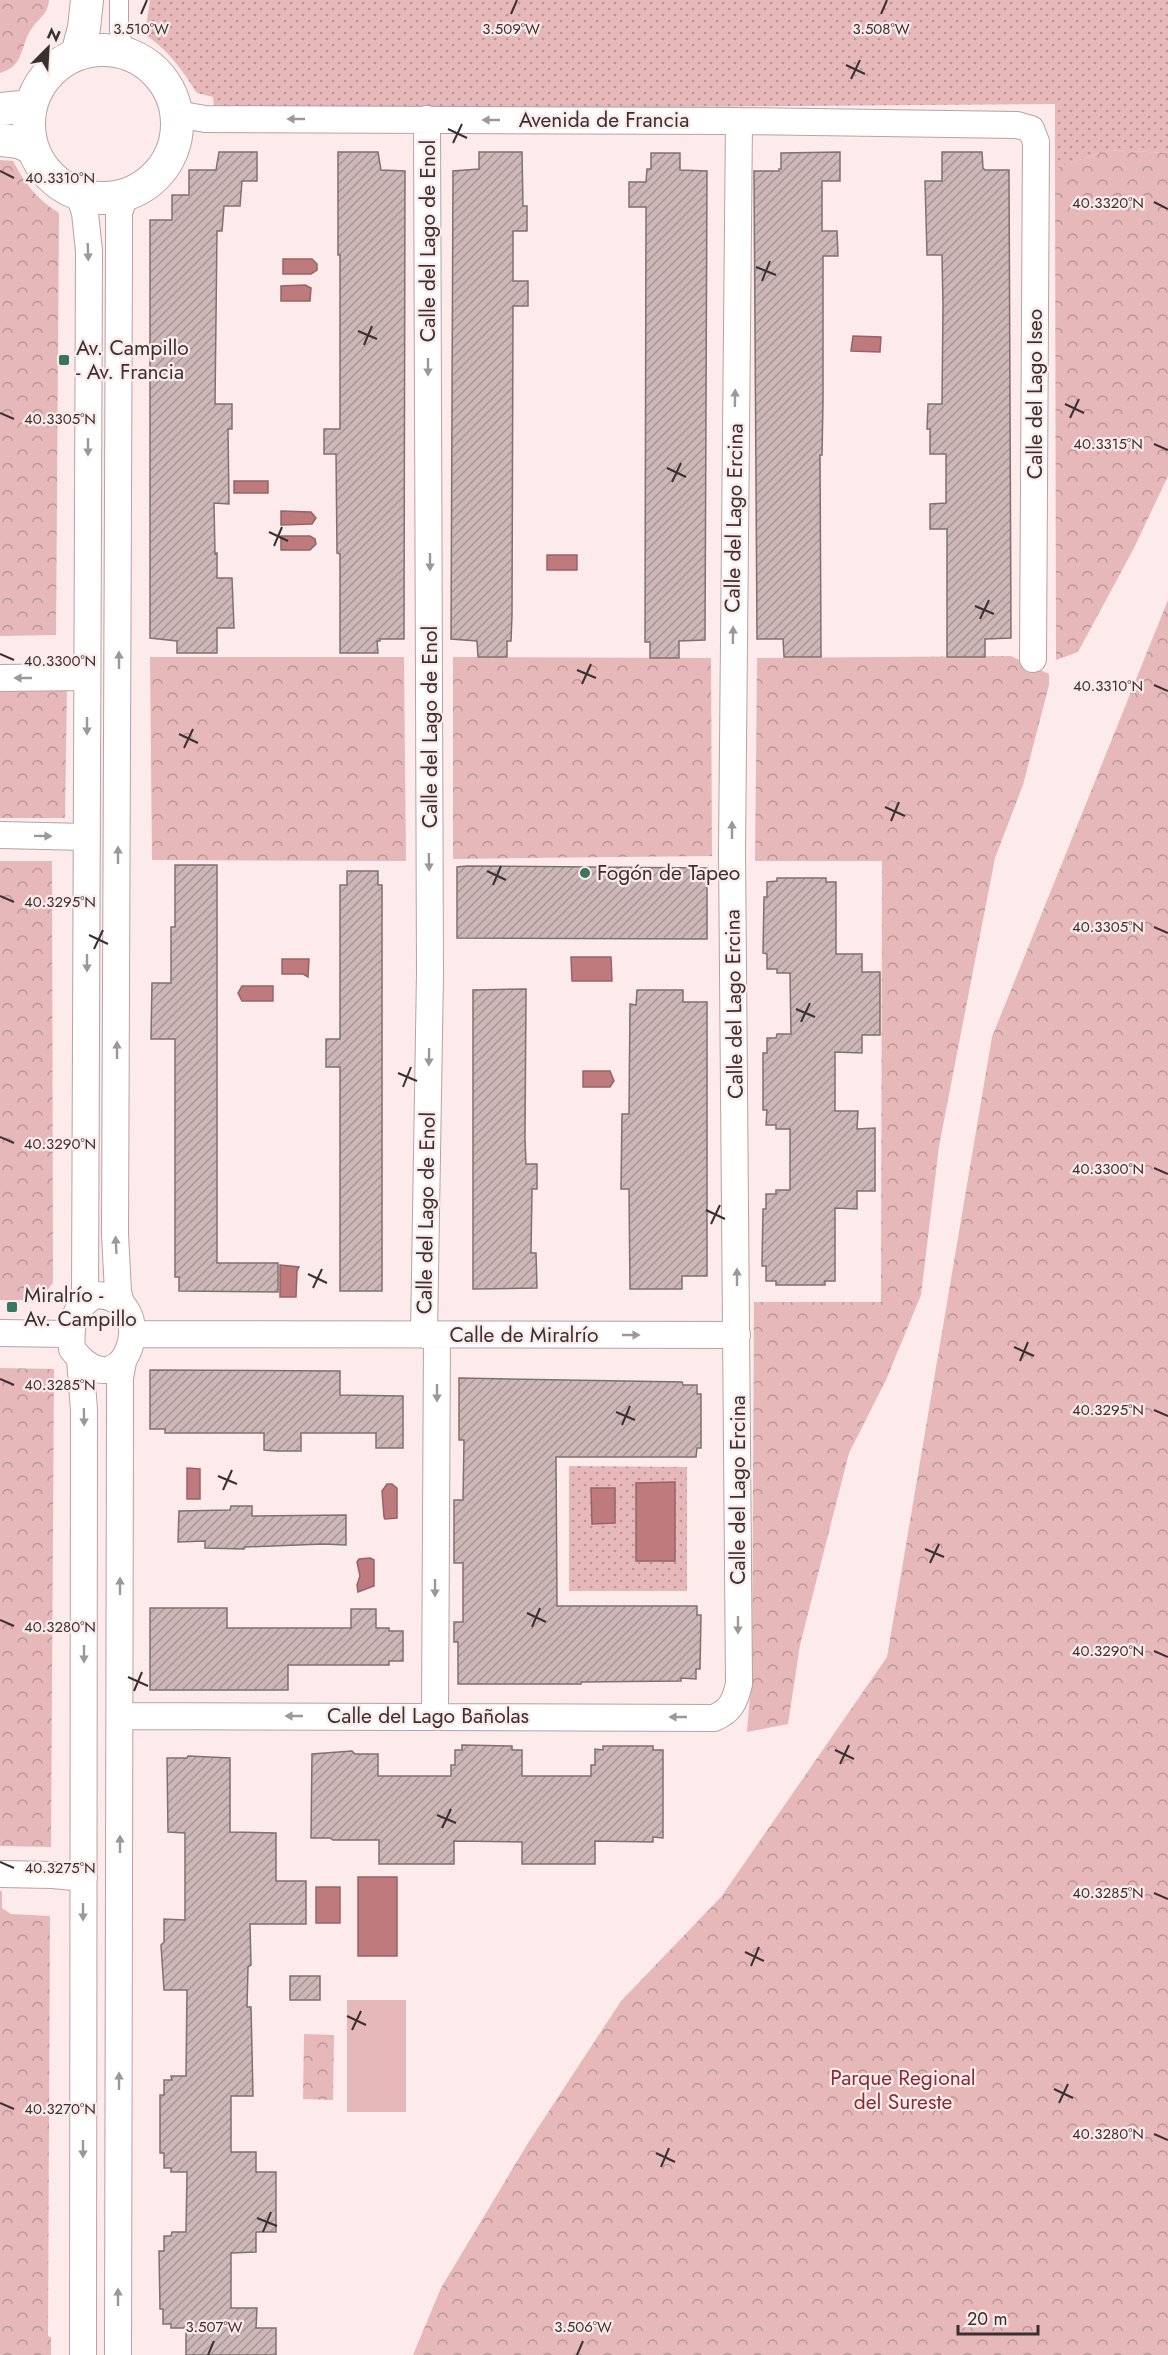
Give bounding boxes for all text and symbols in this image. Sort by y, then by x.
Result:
north arrow [18,18,78,78]
text: 3.510°W [113,18,169,40]
text: 3.509°W [482,18,540,40]
text: 3.508°W [852,18,910,40]
text: N [43,22,64,48]
street label: Avenida de Francia [519,105,689,135]
one-way arrow [287,114,306,124]
one-way arrow [482,115,501,125]
street label: Calle del Lago de Enol [413,140,443,342]
text: 40.3310°N [25,167,95,189]
text: 40.3320°N [1072,192,1144,214]
one-way arrow [84,242,93,261]
street label: Calle del Lago Iseo [1020,309,1050,479]
place label: Av. Campillo - Av. Francia [76,333,189,387]
marker: Av. Campillo - Av. Francia [57,353,71,367]
one-way arrow [424,357,433,376]
one-way arrow [731,388,740,407]
text: 40.3305°N [24,408,96,430]
street label: Calle del Lago Ercina [717,423,751,613]
text: 40.3315°N [1073,433,1143,455]
one-way arrow [83,437,93,456]
one-way arrow [425,552,435,571]
one-way arrow [728,625,738,644]
street label: Calle del Lago de Enol [415,626,445,828]
text: 40.3300°N [24,650,96,672]
one-way arrow [114,650,124,669]
one-way arrow [13,673,32,683]
text: 40.3310°N [1073,675,1143,697]
one-way arrow [82,716,92,735]
one-way arrow [727,820,737,839]
one-way arrow [34,831,53,841]
one-way arrow [113,845,123,864]
one-way arrow [424,852,434,871]
place label: Fogón de Tapeo [597,858,740,888]
marker: Fogón de Tapeo [578,866,592,880]
text: 40.3295°N [24,891,96,913]
street label: Calle del Lago Ercina [717,909,751,1099]
text: 40.3305°N [1072,916,1144,938]
one-way arrow [82,953,92,972]
one-way arrow [112,1040,122,1059]
one-way arrow [424,1047,434,1066]
street label: Calle del Lago de Enol [409,1112,443,1314]
text: 40.3290°N [24,1133,96,1155]
text: 40.3300°N [1072,1158,1144,1180]
one-way arrow [111,1235,121,1254]
one-way arrow [732,1267,742,1286]
place label: Miralrío - Av. Campillo [24,1280,137,1334]
marker: Miralrío - Av. Campillo [5,1300,19,1314]
street label: Calle de Miralrío [449,1320,599,1350]
one-way arrow [622,1330,641,1340]
text: 40.3285°N [24,1374,96,1396]
one-way arrow [432,1384,442,1403]
street label: Calle del Lago Ercina [723,1395,753,1585]
text: 40.3295°N [1072,1399,1144,1421]
one-way arrow [79,1408,89,1427]
one-way arrow [115,1576,125,1595]
one-way arrow [430,1579,440,1598]
one-way arrow [733,1615,743,1634]
text: 40.3280°N [24,1616,96,1638]
text: 40.3290°N [1072,1640,1144,1662]
one-way arrow [79,1645,89,1664]
street label: Calle del Lago Bañolas [327,1701,529,1731]
one-way arrow [284,1711,303,1721]
one-way arrow [668,1712,687,1722]
one-way arrow [115,1834,125,1853]
text: 40.3275°N [24,1857,96,1879]
text: 40.3285°N [1072,1882,1144,1904]
one-way arrow [78,1903,88,1922]
park label: Parque Regional del Sureste [830,2063,976,2117]
one-way arrow [114,2071,124,2090]
text: 40.3270°N [24,2098,96,2120]
text: 40.3280°N [1072,2123,1144,2145]
one-way arrow [78,2140,88,2159]
one-way arrow [113,2287,123,2306]
scale bar [958,2298,1038,2336]
text: 20 m [967,2306,1007,2332]
text: 3.507°W [186,2316,243,2338]
text: 3.506°W [554,2316,612,2338]

